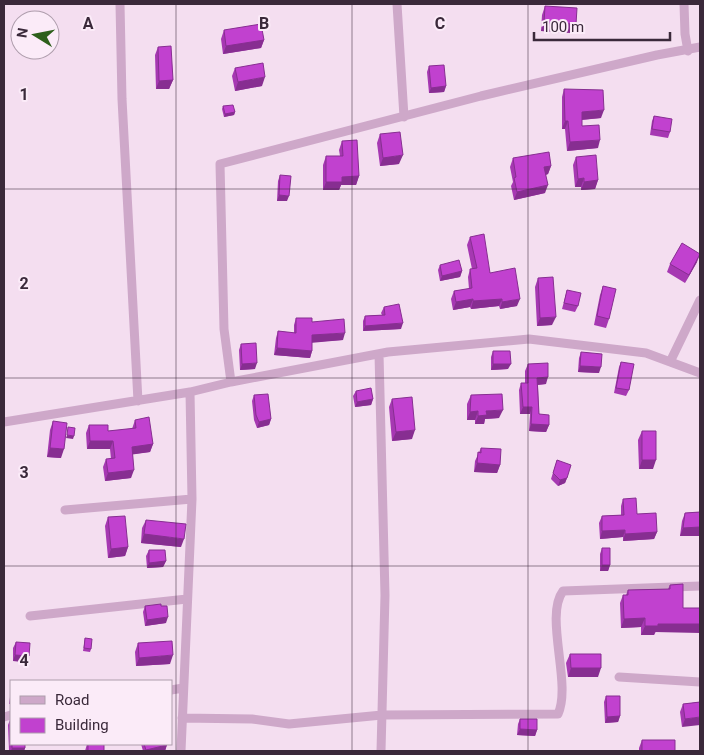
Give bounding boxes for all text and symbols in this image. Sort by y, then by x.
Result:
north arrow [10,10,60,60]
scale bar [534,10,670,42]
text: A [83,14,94,33]
text: B [259,14,269,33]
text: C [435,14,445,33]
text: 100 m [542,18,584,36]
text: N [13,26,31,39]
text: 1 [19,85,29,104]
text: 2 [19,274,29,293]
text: 3 [19,463,29,482]
text: 4 [19,651,29,670]
legend [10,680,172,745]
text: Road [55,691,89,709]
text: Building [55,716,109,734]

